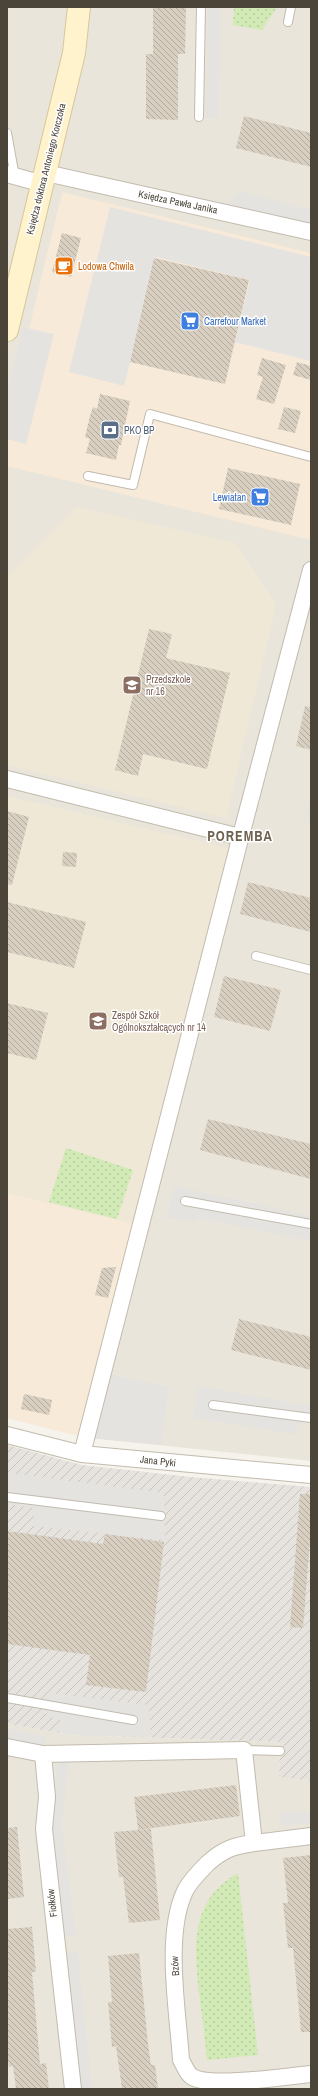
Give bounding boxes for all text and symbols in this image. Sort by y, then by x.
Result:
street label: Księdza doktora Antoniego Korczoka [23,102,69,236]
street label: Księdza Pawła Janika [137,187,219,217]
cafe icon: Lodowa Chwila [53,255,75,277]
place label: Lodowa Chwila [78,260,134,273]
supermarket icon: Carrefour Market [179,310,201,332]
place label: Carrefour Market [204,315,267,328]
bank icon: PKO BP [99,419,121,441]
place label: PKO BP [124,424,155,437]
supermarket icon: Lewiatan [249,486,271,508]
place label: Lewiatan [213,491,246,504]
place label: Przedszkole nr 16 [146,673,191,698]
school or university icon: Przedszkole nr 16 [121,674,143,696]
district label: POREMBA [207,827,273,845]
place label: Zespół Szkół Ogólnokształcących nr 14 [112,1009,206,1034]
school or university icon: Zespół Szkół Ogólnokształcących nr 14 [87,1010,109,1032]
street label: Jana Pyki [139,1453,177,1469]
street label: Fiołków [44,1888,60,1918]
street label: Bzów [168,1955,182,1976]

